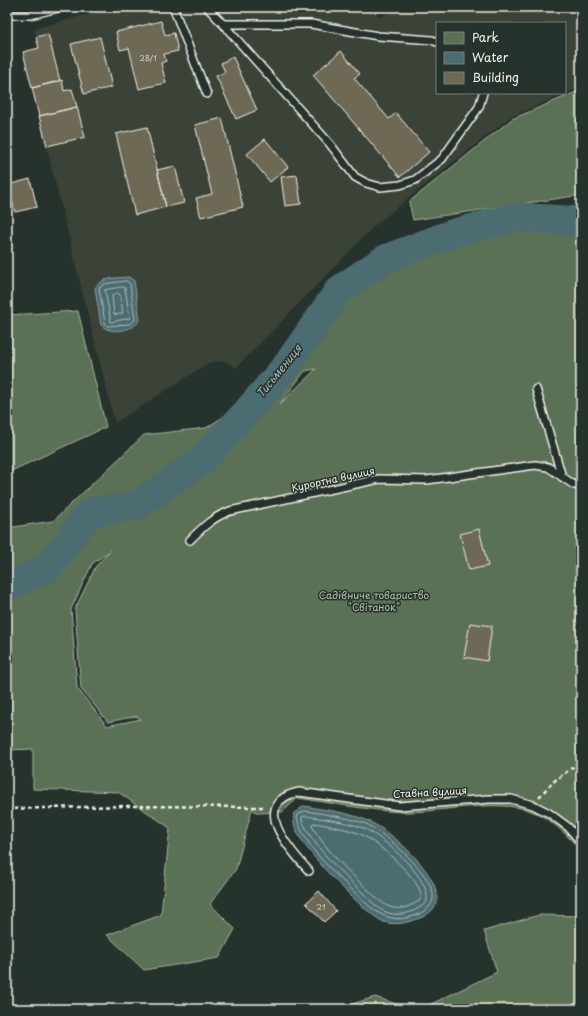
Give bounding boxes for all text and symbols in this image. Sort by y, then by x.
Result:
legend [436,22,566,94]
text: Park [472,28,499,46]
text: Water [472,48,509,66]
house number: 28/1 [139,52,157,64]
text: Building [472,68,519,86]
water label: Тисьмениця [252,340,306,401]
street label: Курортна вулиця [290,462,376,496]
park label: Садівниче товариство "Світанок" [319,587,429,614]
street label: Ставна вулиця [393,782,467,801]
house number: 21 [316,901,326,913]

